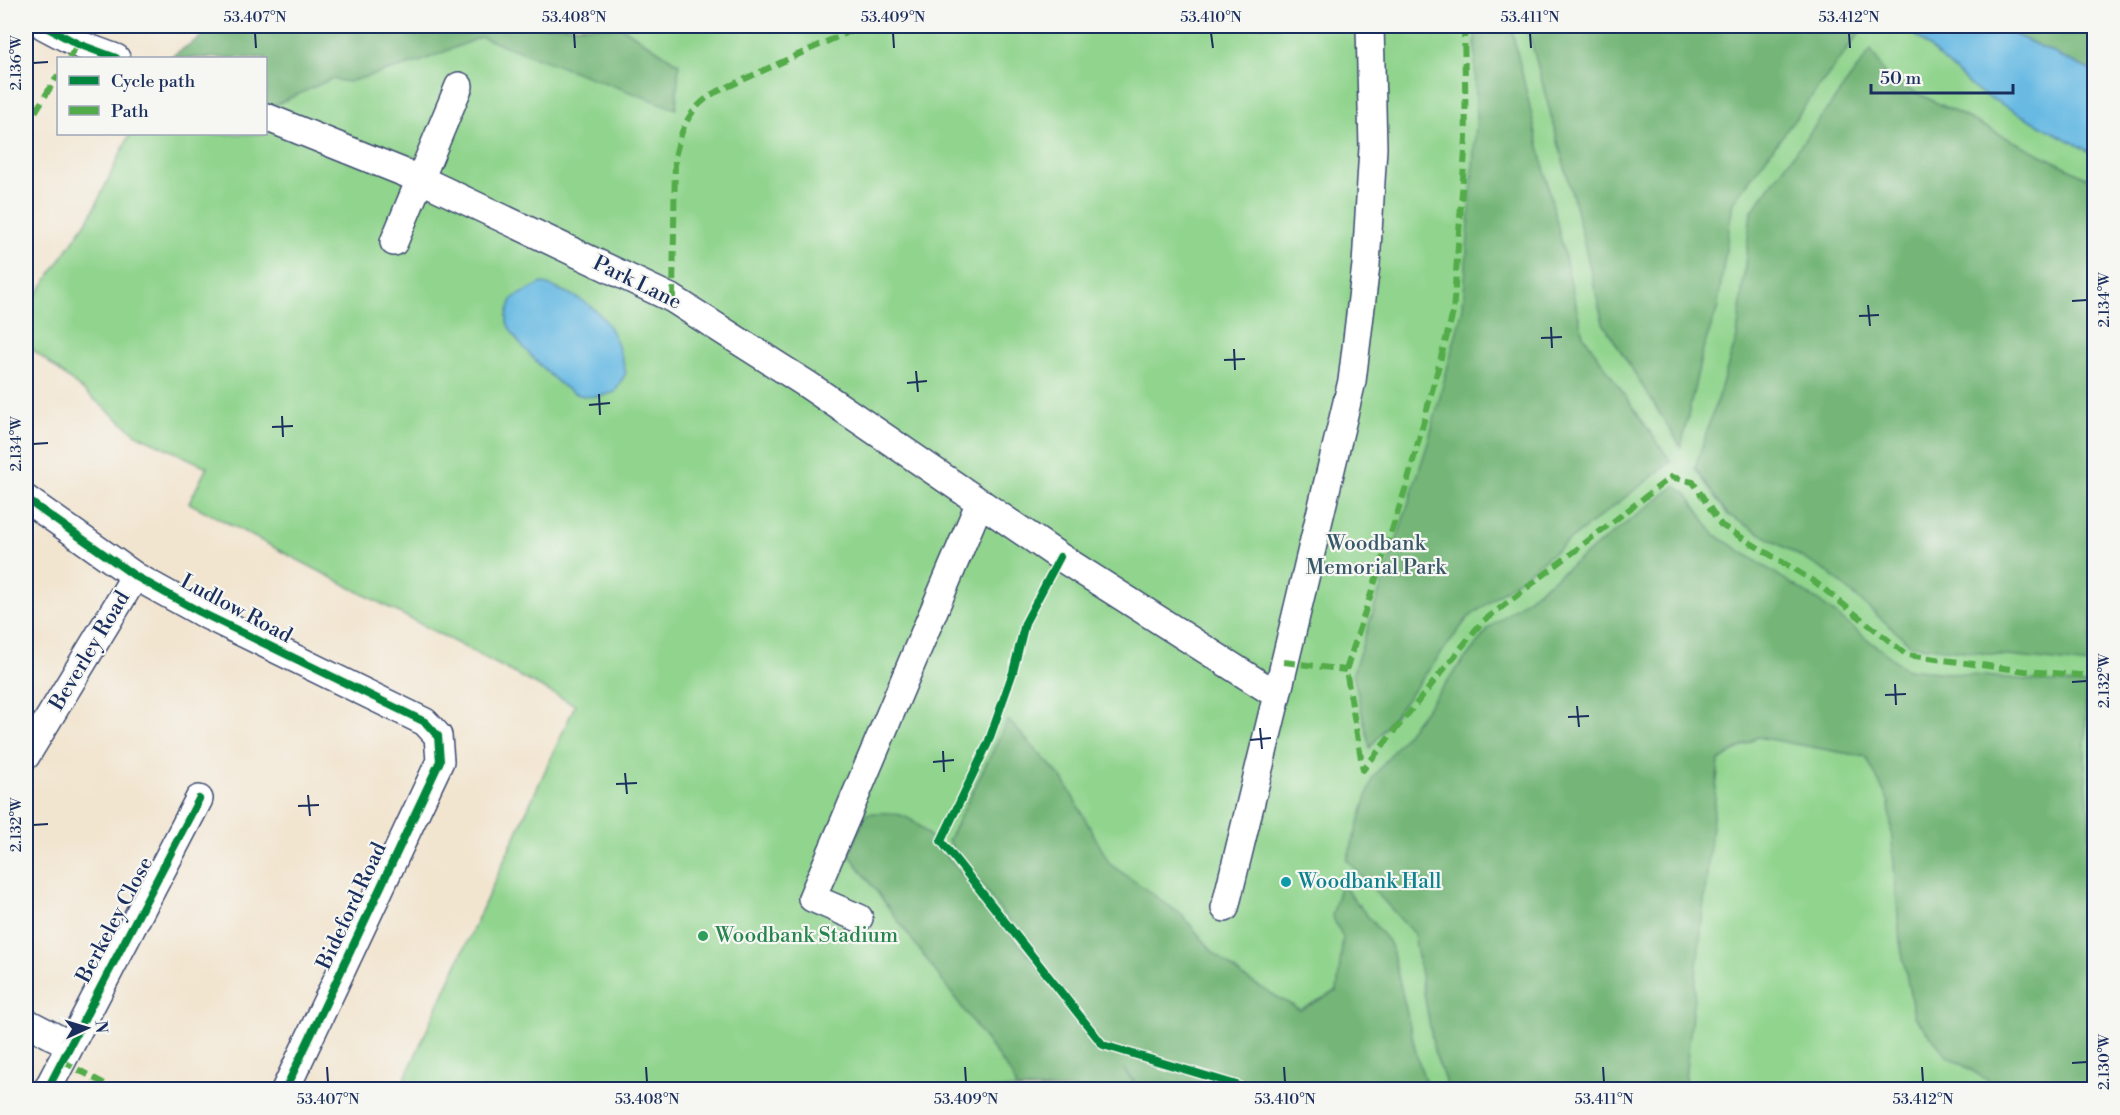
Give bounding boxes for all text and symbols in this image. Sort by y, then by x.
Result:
text: 53.407°N [224,8,286,27]
text: 53.408°N [542,8,606,27]
text: 53.409°N [861,8,925,27]
text: 53.410°N [1180,8,1242,27]
text: 53.411°N [1501,8,1559,27]
text: 53.412°N [1819,8,1879,27]
text: 2.136°W [7,35,26,91]
legend [57,57,267,135]
scale bar [1871,57,2014,95]
text: 50 m [1880,67,1922,90]
text: Cycle path [111,70,195,93]
text: Path [111,100,149,123]
street label: Park Lane [588,250,686,316]
text: 2.134°W [2095,272,2114,328]
text: 2.134°W [7,416,26,472]
park label: Woodbank Memorial Park [1306,531,1447,581]
street label: Ludlow Road [176,569,296,649]
street label: Beverley Road [44,587,136,716]
text: 2.132°W [2095,653,2114,708]
text: 2.132°W [7,797,26,852]
street label: Bideford Road [311,838,393,975]
street label: Berkeley Close [70,852,159,988]
place label: Woodbank Hall [1297,869,1441,895]
marker: Woodbank Hall [1279,875,1293,889]
place label: Woodbank Stadium [714,923,898,949]
marker: Woodbank Stadium [696,929,710,943]
north arrow [57,998,117,1058]
text: N [91,1020,111,1034]
text: 2.130°W [2095,1034,2114,1090]
text: 53.407°N [297,1090,359,1109]
text: 53.408°N [615,1090,679,1109]
text: 53.409°N [934,1090,998,1109]
text: 53.410°N [1254,1090,1316,1109]
text: 53.411°N [1575,1090,1633,1109]
text: 53.412°N [1893,1090,1953,1109]

